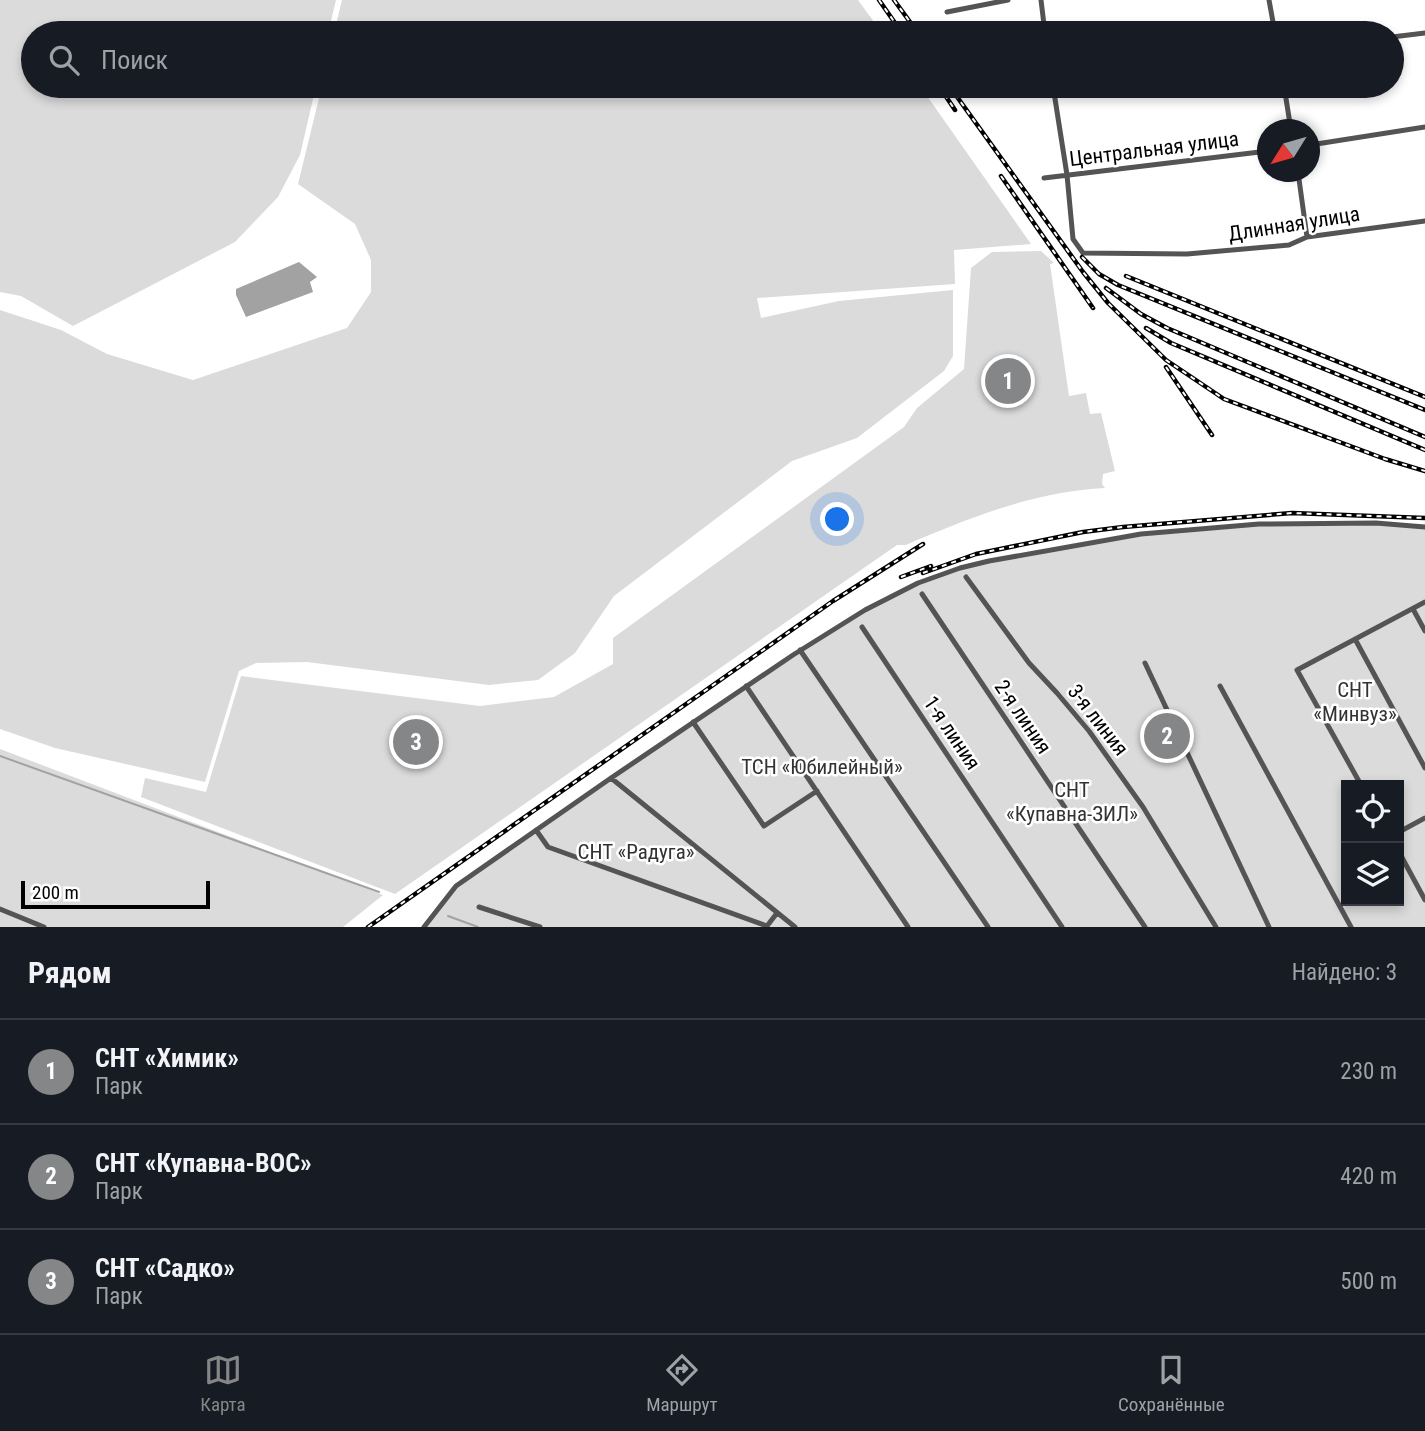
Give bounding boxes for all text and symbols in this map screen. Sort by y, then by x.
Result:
search box [21,21,1404,98]
icon: search [45,41,83,79]
text: Поиск [101,45,168,75]
north arrow [1257,119,1320,182]
street label: Центральная улица [1068,127,1240,171]
street label: Длинная улица [1227,202,1361,246]
pin: 1 [985,355,1031,407]
your location [820,502,854,536]
street label: 2-я линия [990,676,1056,758]
park label: СНТ «Минвуз» [1313,678,1397,726]
street label: 3-я линия [1063,680,1133,760]
street label: 1-я линия [919,692,985,774]
pin: 2 [1144,710,1190,762]
pin: 3 [393,716,439,768]
park label: ТСН «Юбилейный» [741,755,903,779]
park label: СНТ «Купавна-ЗИЛ» [1006,778,1138,826]
map controls [1341,780,1404,906]
button: locate [1341,780,1404,843]
park label: СНТ «Радуга» [578,840,695,864]
button: layers [1341,843,1404,906]
scale bar [21,878,210,910]
text: 200 m [32,881,79,904]
text: Рядом [28,955,112,990]
text: Найдено: 3 [1292,959,1397,986]
text: СНТ «Химик» [95,1043,239,1073]
text: 1 [45,1058,57,1085]
text: 230 m [1340,1058,1397,1085]
text: Парк [95,1073,143,1100]
text: СНТ «Купавна-ВОС» [95,1148,312,1178]
text: 2 [45,1163,57,1190]
text: 420 m [1340,1163,1397,1190]
text: Парк [95,1178,143,1205]
text: СНТ «Садко» [95,1253,235,1283]
text: 3 [45,1268,57,1295]
text: 500 m [1340,1268,1397,1295]
text: Парк [95,1283,143,1310]
tab: Карта [200,1351,246,1416]
tab: Маршрут [646,1351,718,1416]
tab: Сохранённые [1118,1351,1225,1416]

